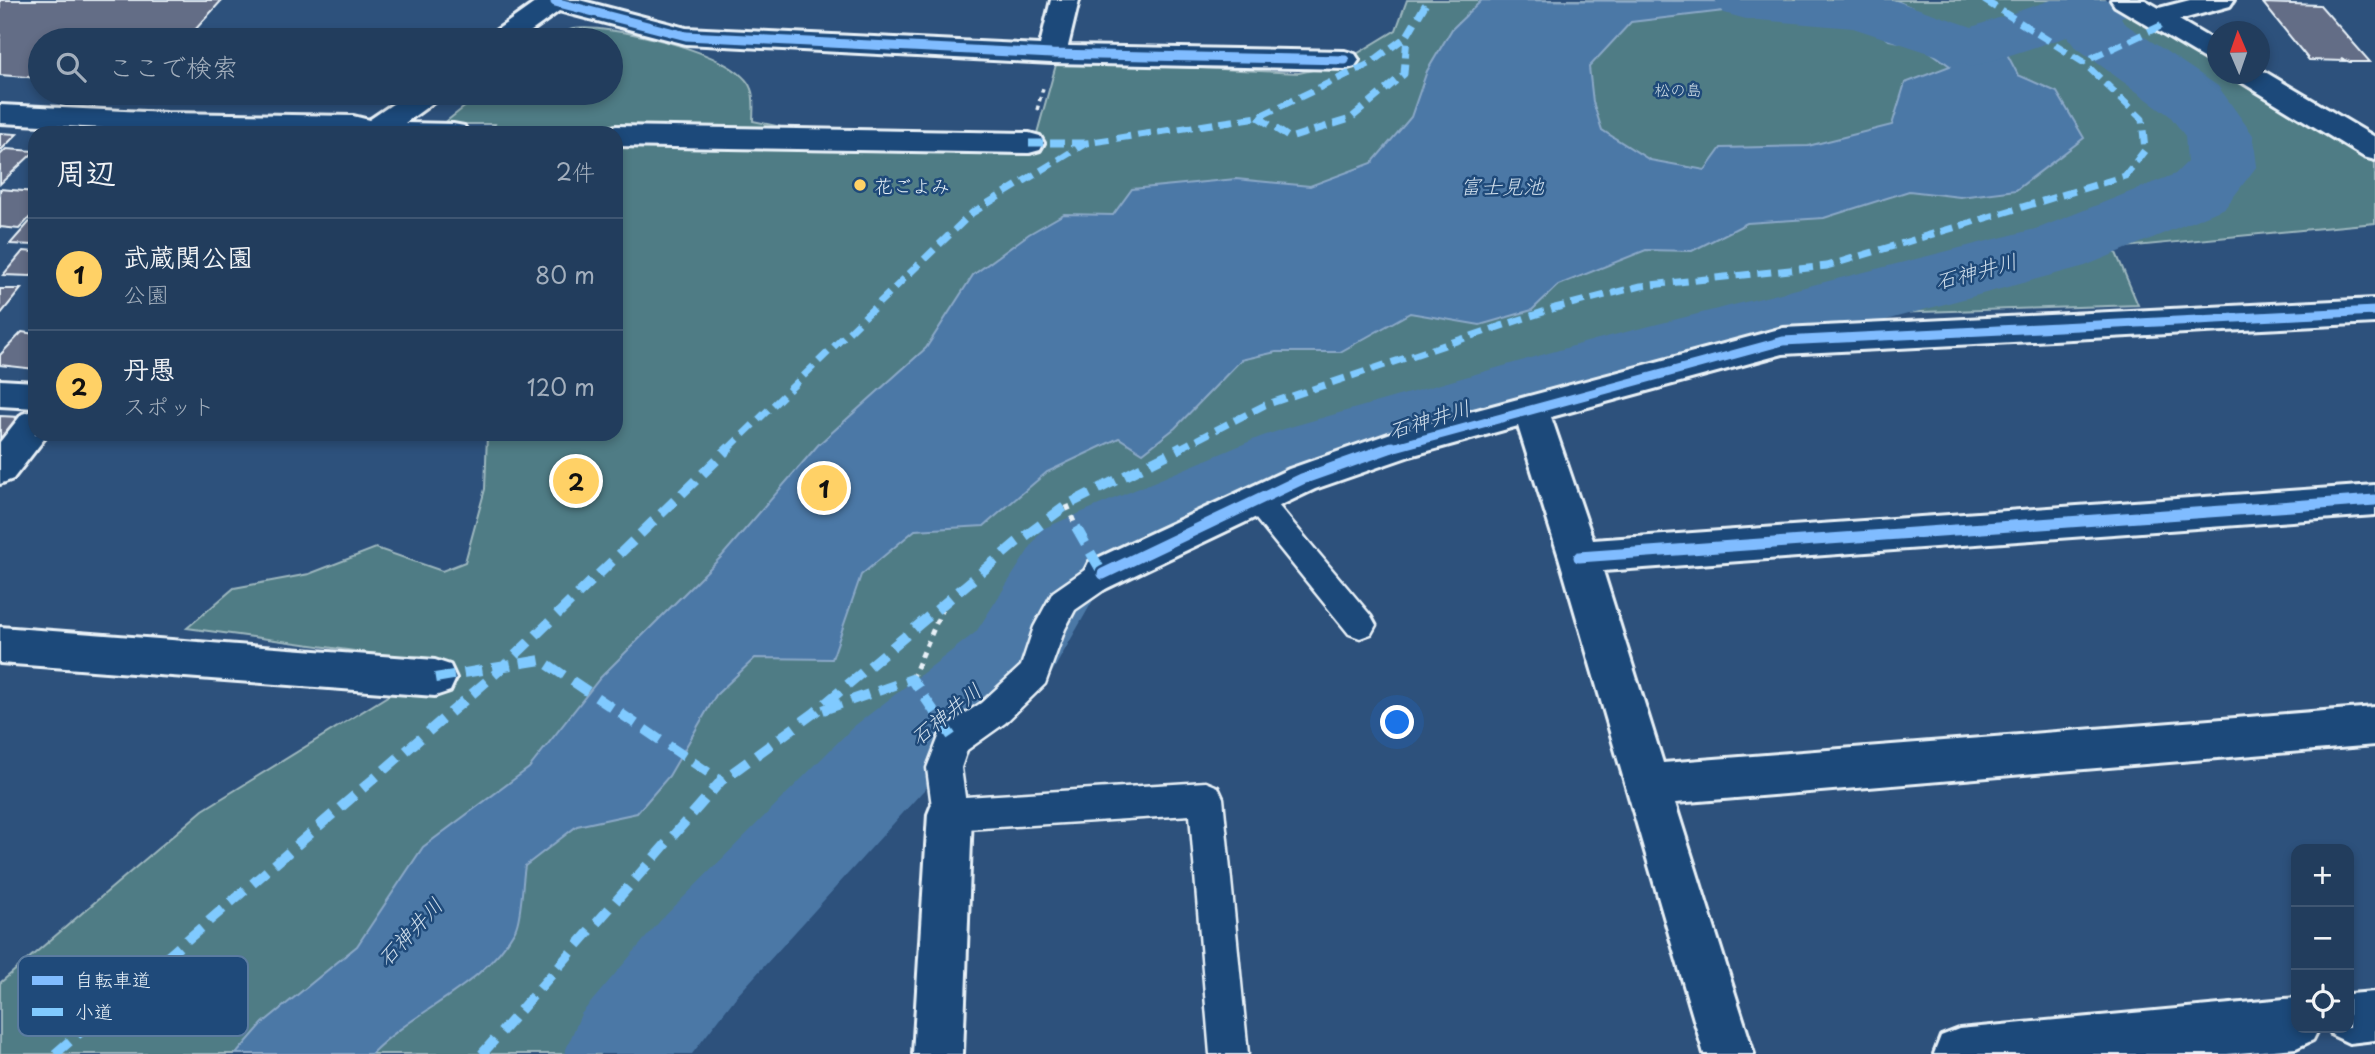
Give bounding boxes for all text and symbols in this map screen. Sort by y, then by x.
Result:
north arrow [2207,21,2270,84]
search box [28,28,623,105]
text: ここで検索 [108,47,238,86]
icon: search [52,48,90,86]
park label: 松の島 [1654,77,1702,101]
text: 周辺 [56,149,116,194]
text: 2件 [556,154,595,189]
water label: 富士見池 [1460,169,1545,201]
place label: 花ごよみ [874,171,950,199]
marker: 花ごよみ [852,177,868,193]
text: 武蔵関公園 [123,237,253,276]
water label: 石神井川 [1931,244,2021,296]
text: 1 [74,257,85,292]
text: 80 m [535,257,595,292]
text: 公園 [123,276,169,311]
text: 丹愚 [123,349,175,388]
text: 2 [71,369,87,404]
text: 120 m [527,369,595,404]
text: スポット [123,388,215,423]
water label: 石神井川 [1384,390,1474,446]
pin: 2 [553,455,599,507]
pin: 1 [801,462,847,514]
water label: 石神井川 [902,674,988,752]
your location [1380,705,1414,739]
map controls [2291,844,2354,1033]
button: + [2291,844,2354,907]
water label: 石神井川 [369,889,449,973]
button: − [2291,907,2354,970]
legend [18,956,248,1036]
text: 自転車道 [75,965,151,993]
button: locate [2291,970,2354,1033]
text: 小道 [75,997,113,1025]

